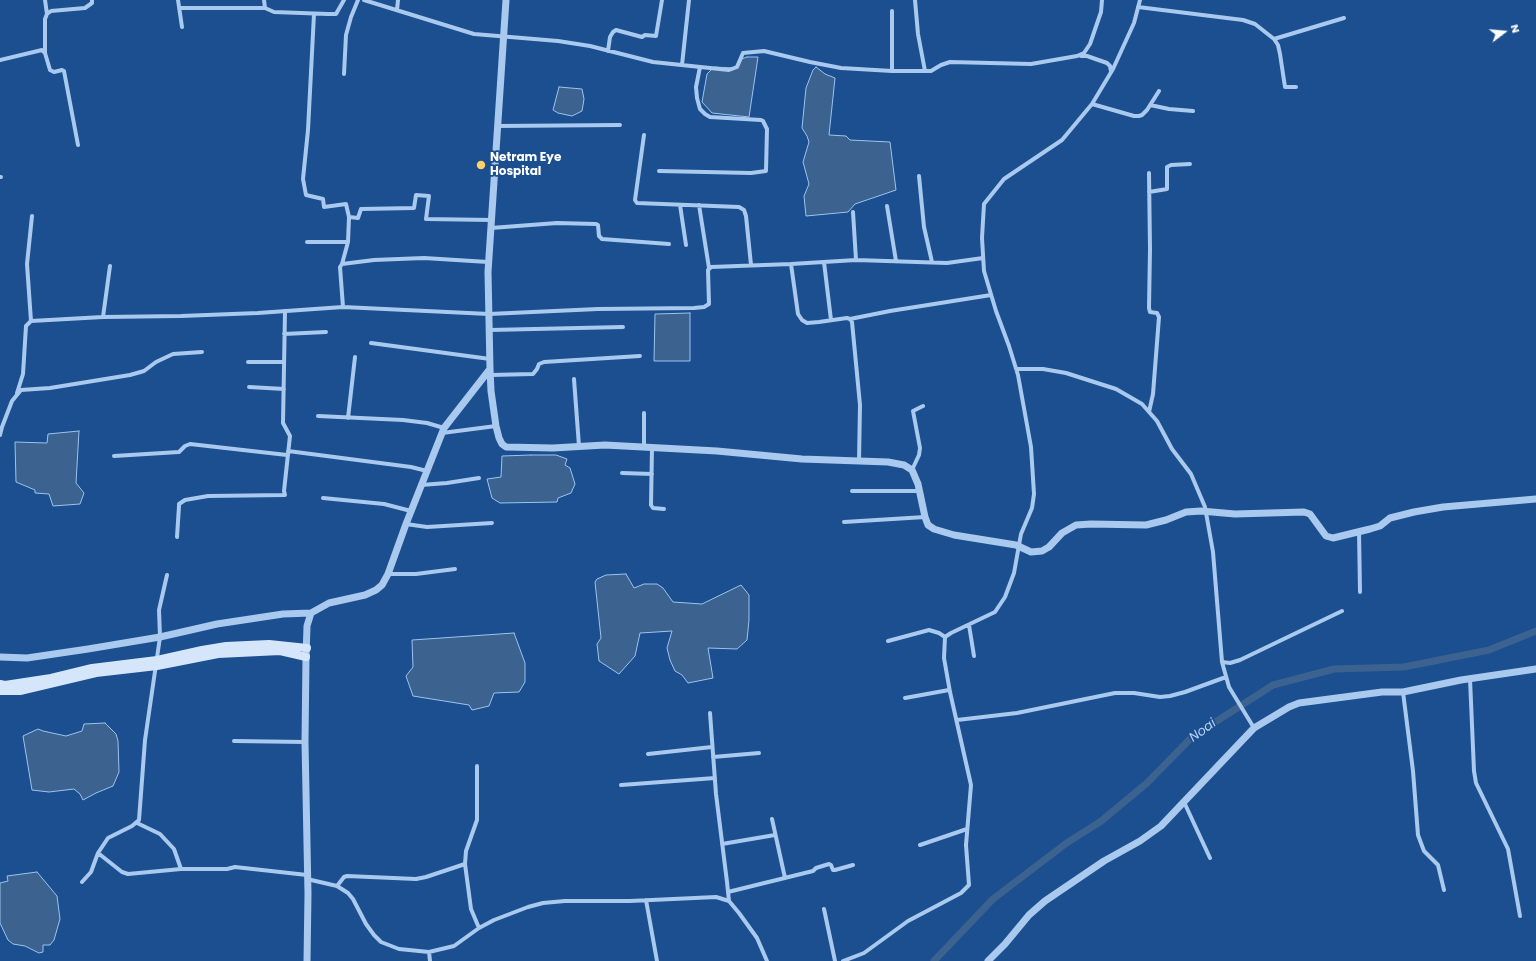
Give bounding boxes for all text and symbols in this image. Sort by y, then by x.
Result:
north arrow [1484,12,1524,52]
text: N [1507,23,1524,35]
place label: Netram Eye Hospital [490,151,561,179]
marker: Netram Eye Hospital [475,159,487,171]
water label: Noai [1187,716,1219,746]

